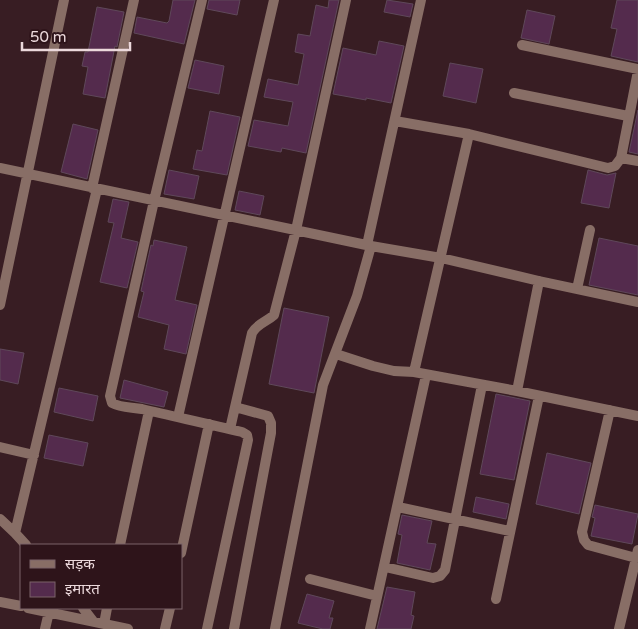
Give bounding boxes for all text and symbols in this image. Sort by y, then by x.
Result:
scale bar [22,20,130,52]
text: 50 m [30,28,67,46]
legend [20,544,182,609]
text: सड़क [65,555,95,573]
text: इमारत [65,580,100,598]

